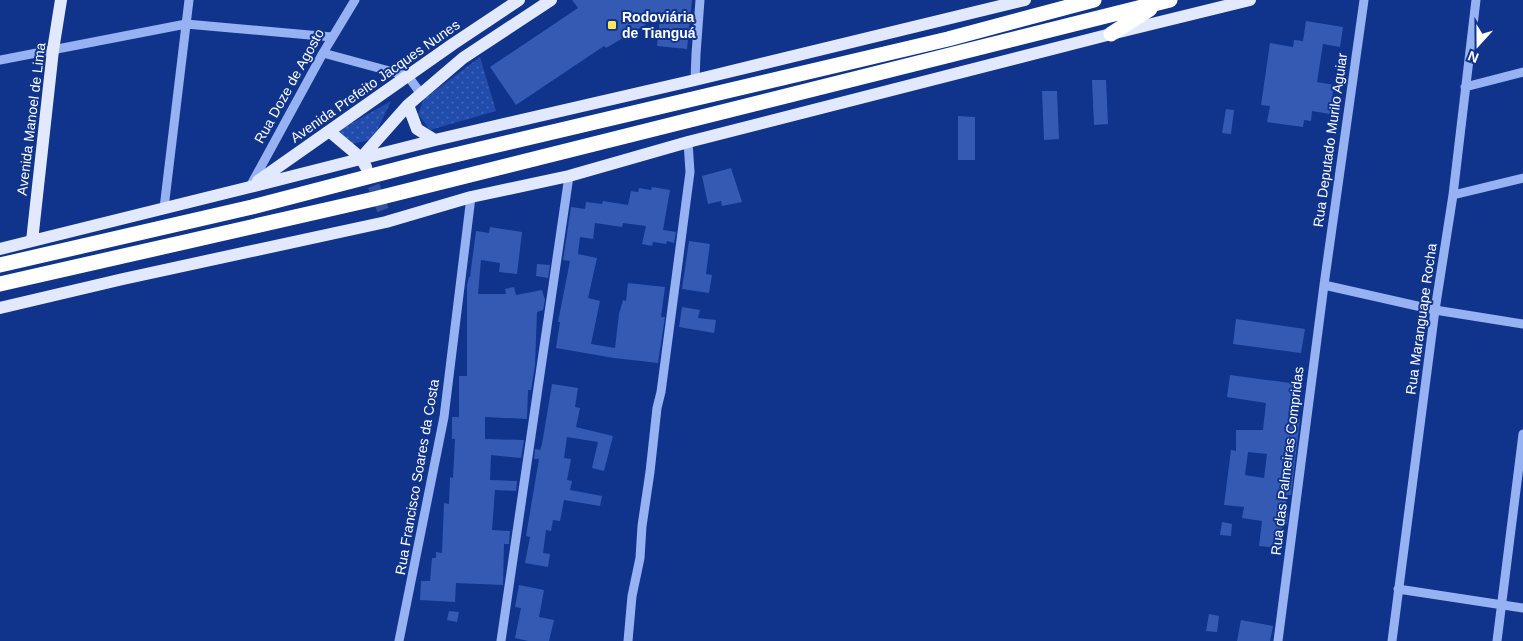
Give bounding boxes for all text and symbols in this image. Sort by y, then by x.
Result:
place label: Rodoviária de Tianguá [622,9,696,41]
street label: Avenida Prefeito Jacques Nunes [287,16,463,146]
marker: Rodoviária de Tianguá [606,19,618,31]
north arrow [1453,20,1503,70]
street label: Rua Doze de Agosto [251,26,327,146]
street label: Avenida Manoel de Lima [14,41,48,196]
text: N [1466,48,1481,66]
street label: Rua Deputado Murilo Aguiar [1310,51,1350,228]
street label: Rua Maranguape Rocha [1402,242,1440,396]
street label: Rua das Palmeiras Compridas [1267,366,1307,556]
street label: Rua Francisco Soares da Costa [392,378,442,576]

